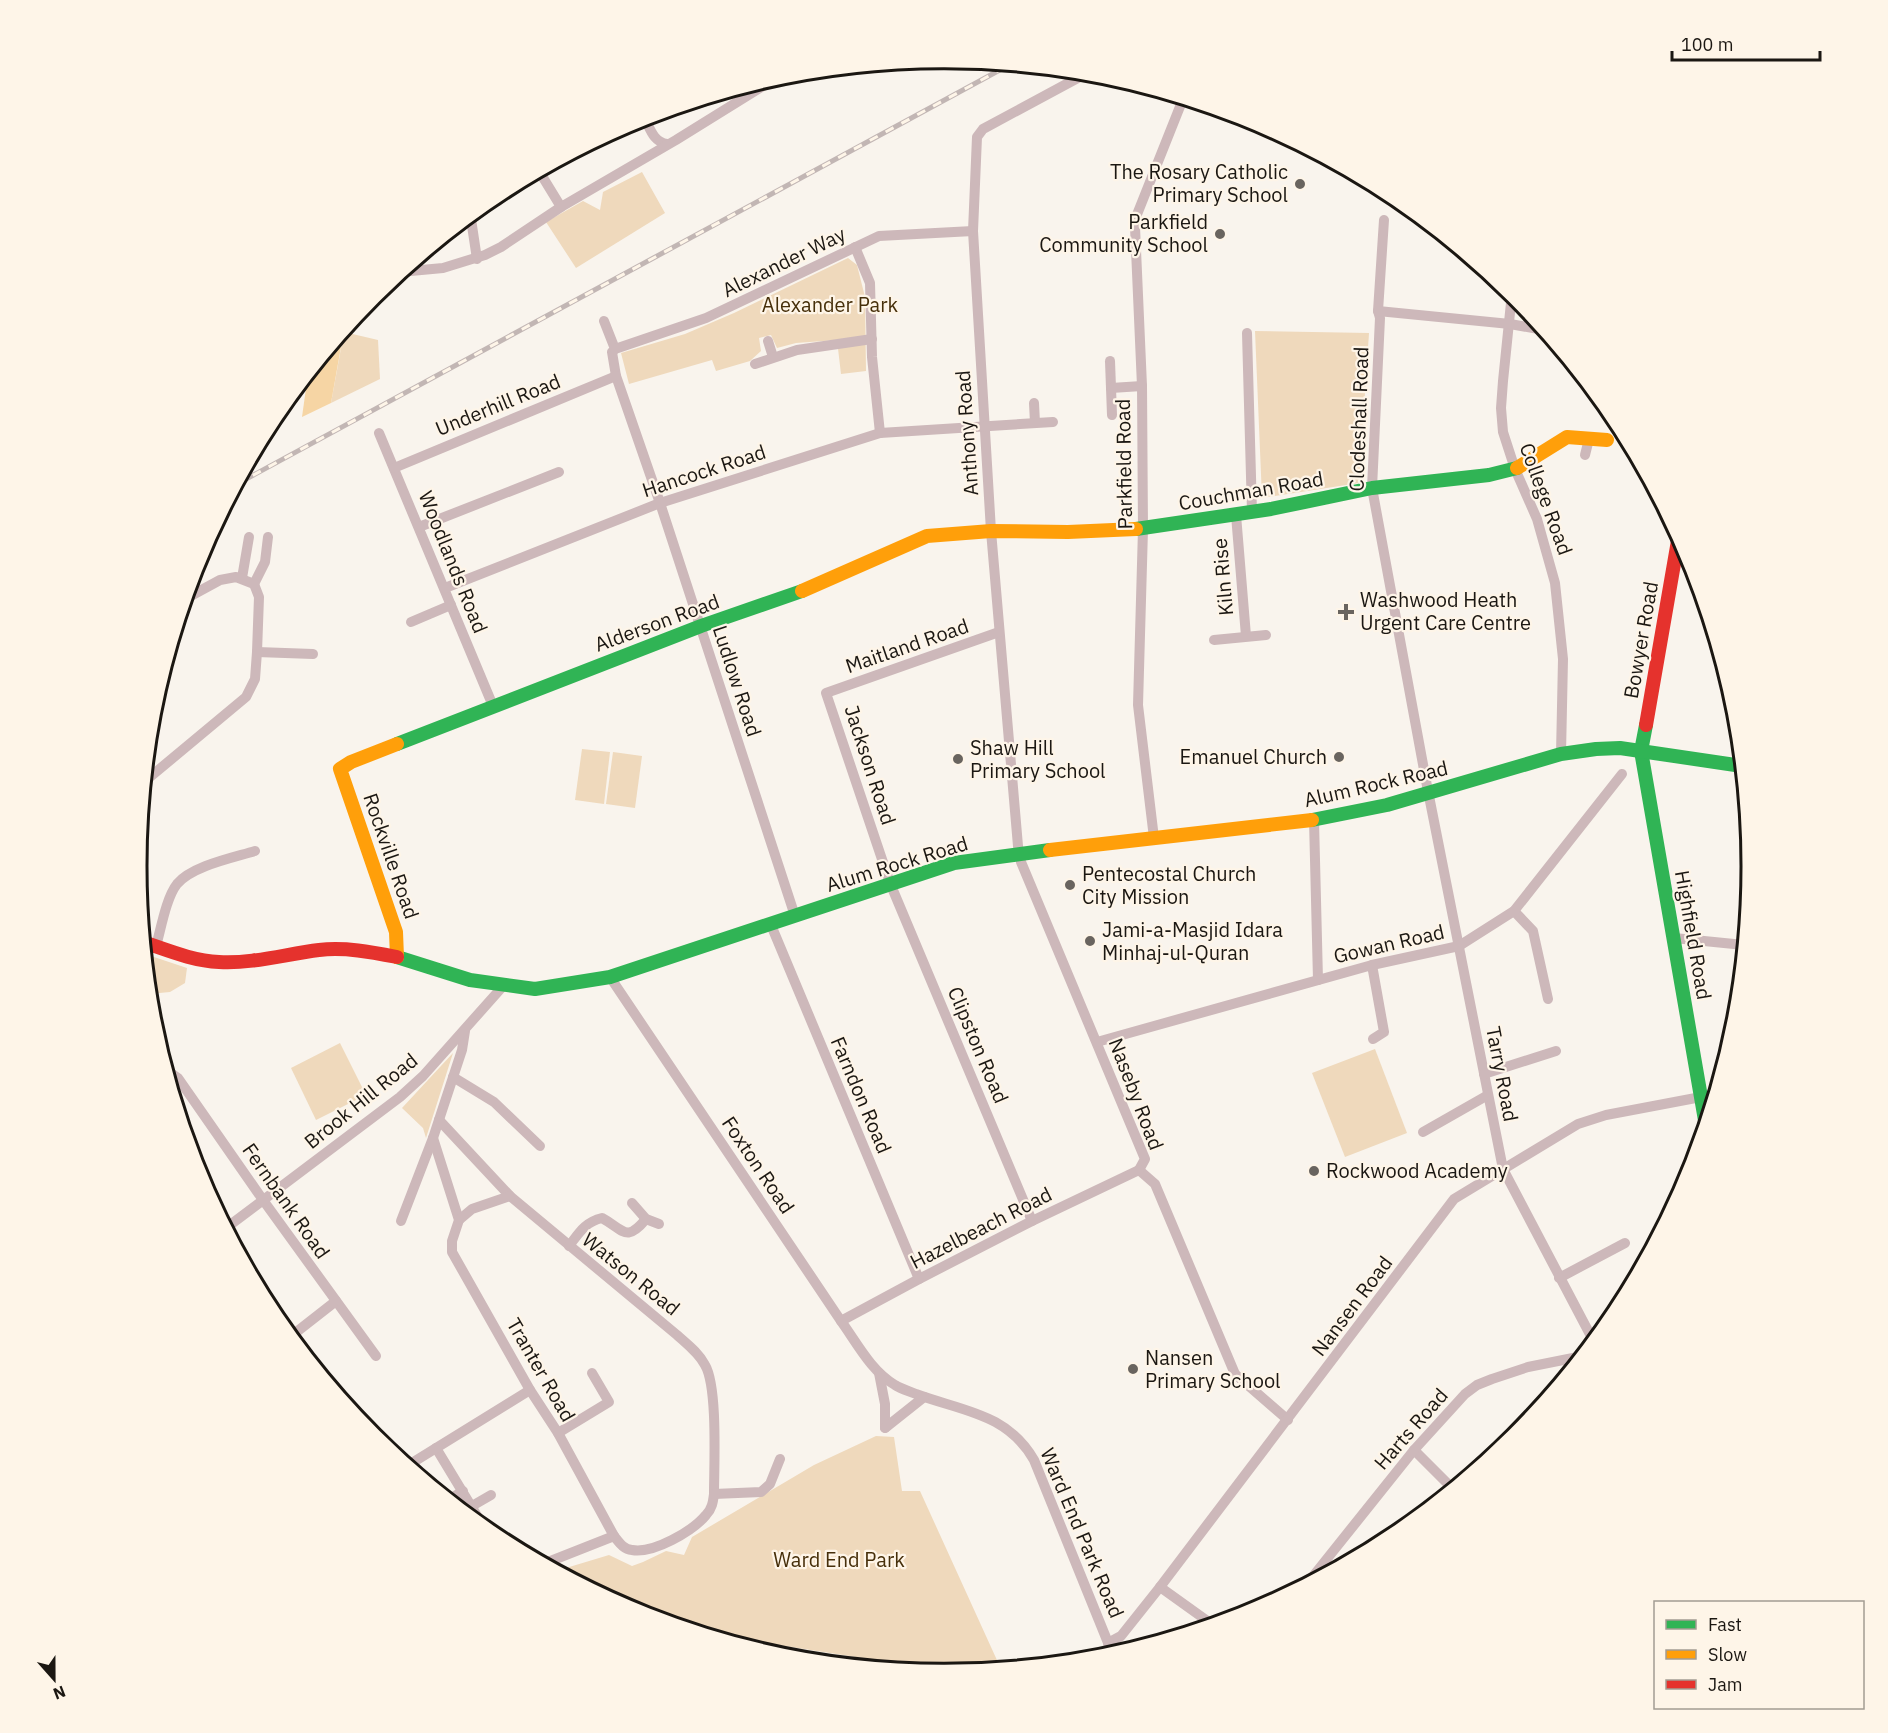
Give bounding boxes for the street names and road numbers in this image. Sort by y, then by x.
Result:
street label: Alexander Way [718,220,850,303]
street label: Clodeshall Road [1342,346,1375,492]
street label: Underhill Road [431,367,564,442]
street label: Anthony Road [949,369,984,497]
street label: Parkfield Road [1109,399,1138,530]
street label: Hancock Road [639,438,769,503]
street label: College Road [1514,439,1579,559]
street label: Couchman Road [1176,464,1325,517]
street label: Woodlands Road [413,487,494,637]
street label: Kiln Rise [1206,537,1239,617]
street label: Bowyer Road [1617,579,1664,701]
street label: Alderson Road [591,587,723,658]
street label: Maitland Road [842,612,972,679]
street label: Ludlow Road [707,622,768,740]
street label: Jackson Road [838,702,903,828]
street label: Alum Rock Road [1301,754,1450,813]
street label: Rockville Road [357,789,426,922]
street label: Alum Rock Road [823,829,971,898]
street label: Highfield Road [1669,868,1718,1002]
street label: Gowan Road [1331,918,1447,969]
street label: Clipston Road [942,982,1015,1107]
street label: Tarry Road [1480,1024,1525,1124]
street label: Farndon Road [825,1032,898,1157]
street label: Naseby Road [1103,1034,1170,1154]
street label: Brook Hill Road [298,1047,423,1155]
street label: Foxton Road [716,1111,801,1219]
street label: Fernbank Road [237,1138,336,1264]
street label: Hazelbeach Road [905,1180,1056,1275]
street label: Watson Road [577,1226,686,1321]
street label: Nansen Road [1305,1250,1398,1361]
street label: Tranter Road [501,1313,582,1427]
street label: Harts Road [1368,1382,1454,1475]
street label: Ward End Park Road [1034,1444,1131,1622]

